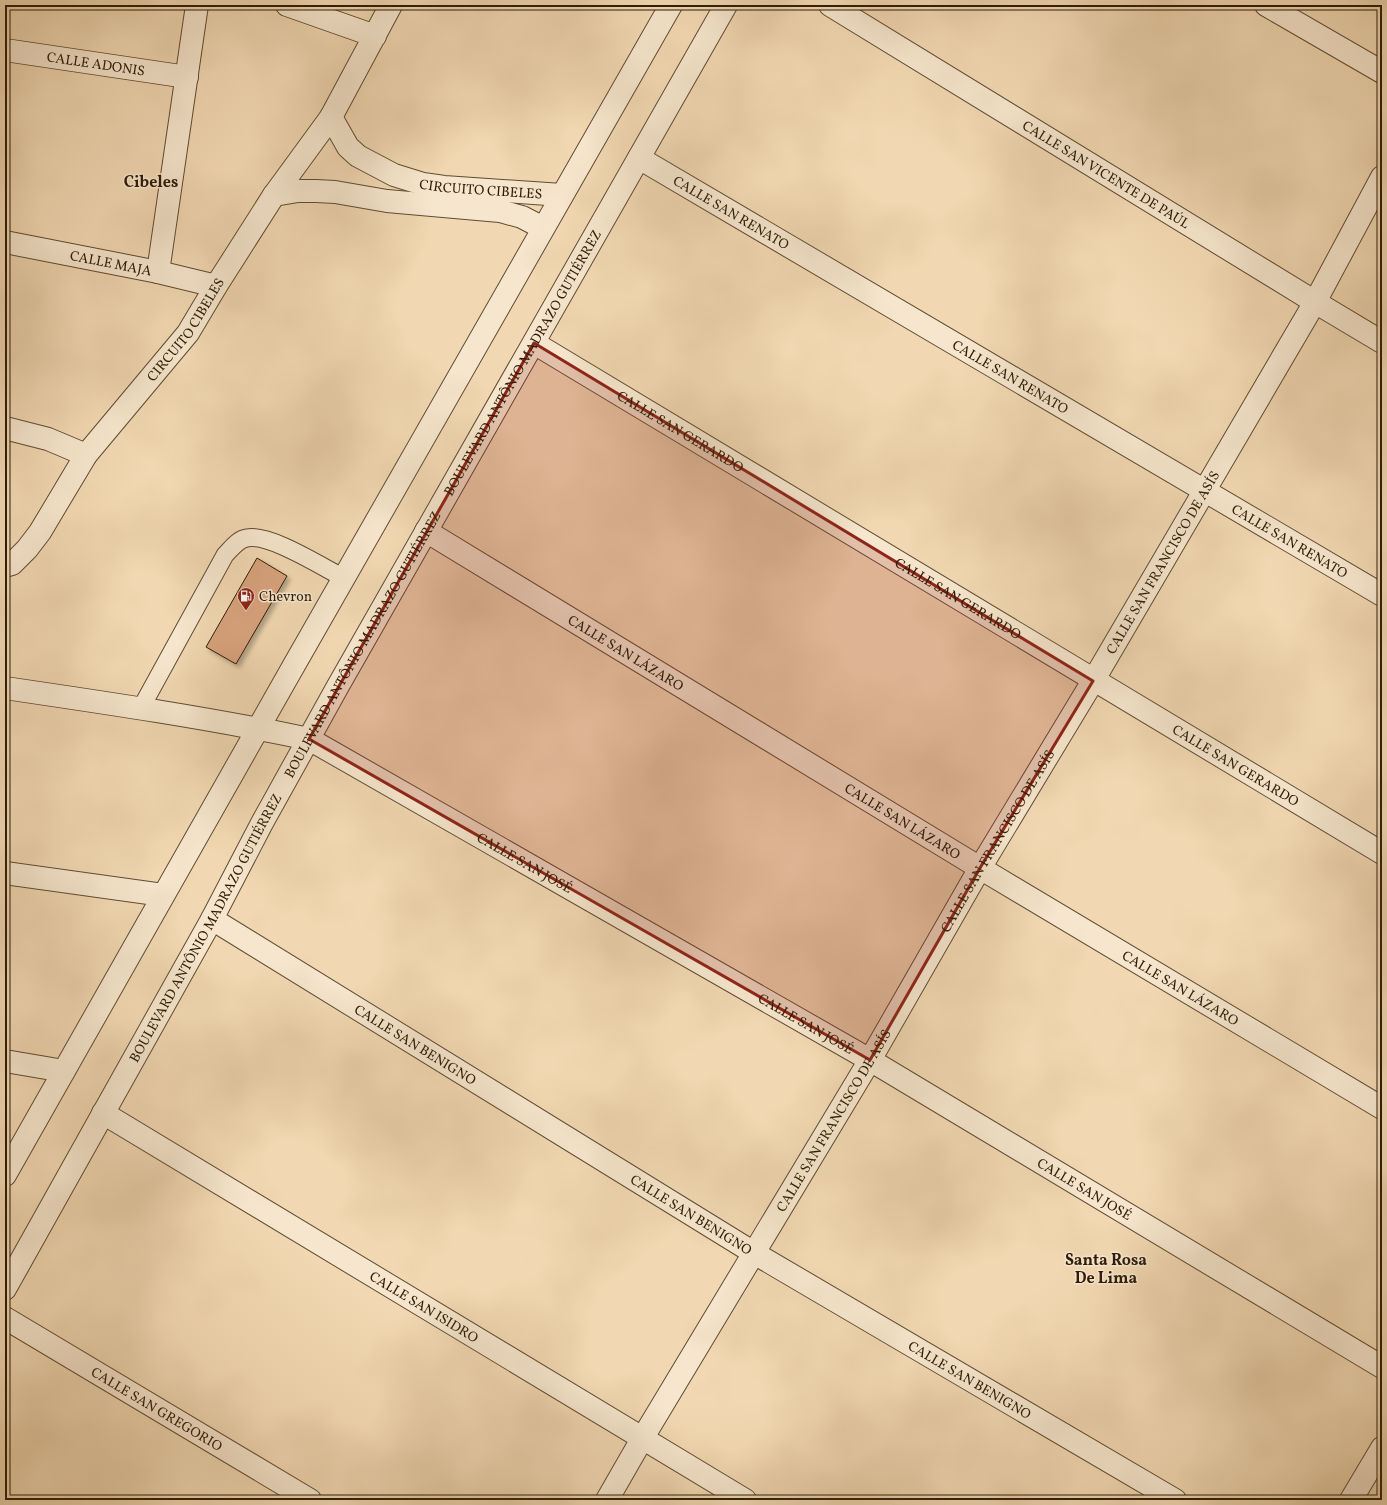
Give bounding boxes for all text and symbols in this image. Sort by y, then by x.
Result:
street label: CALLE ADONIS [45,48,146,82]
street label: CALLE SAN VICENTE DE PAÚL [1018,117,1193,234]
district label: Cibeles [124,172,178,194]
street label: CALLE SAN RENATO [669,172,792,255]
street label: CIRCUITO CIBELES [418,176,543,205]
street label: BOULEVARD ANTÔNIO MADRAZO GUTIÉRREZ [440,227,607,500]
street label: CALLE MAJA [68,247,153,282]
street label: CIRCUITO CIBELES [143,275,230,386]
street label: CALLE SAN RENATO [948,336,1071,419]
street label: CALLE SAN GERARDO [613,387,747,478]
street label: CALLE SAN FRANCISCO DE ASÍS [1103,468,1225,658]
street label: CALLE SAN RENATO [1227,500,1351,584]
street label: BOULEVARD ANTÔNIO MADRAZO GUTIÉRREZ [281,508,446,782]
street label: CALLE SAN GERARDO [891,554,1024,645]
fuel station icon: Chevron [236,586,256,611]
place label: Chevron [259,588,312,607]
street label: CALLE SAN LÁZARO [564,611,687,696]
street label: CALLE SAN GERARDO [1168,721,1302,812]
street label: CALLE SAN FRANCISCO DE ASÍS [937,747,1060,937]
street label: CALLE SAN LÁZARO [840,780,964,865]
street label: BOULEVARD ANTÔNIO MADRAZO GUTIÉRREZ [126,791,287,1066]
street label: CALLE SAN JOSÉ [473,829,575,899]
street label: CALLE SAN LÁZARO [1118,947,1242,1031]
street label: CALLE SAN JOSÉ [754,990,857,1060]
street label: CALLE SAN BENIGNO [350,1001,479,1090]
street label: CALLE SAN FRANCISCO DE ASÍS [773,1026,897,1216]
street label: CALLE SAN JOSÉ [1033,1154,1135,1226]
street label: CALLE SAN BENIGNO [626,1171,755,1260]
district label: Santa Rosa De Lima [1065,1250,1147,1290]
street label: CALLE SAN ISIDRO [365,1268,481,1348]
street label: CALLE SAN BENIGNO [904,1337,1034,1425]
street label: CALLE SAN GREGORIO [87,1363,225,1457]

